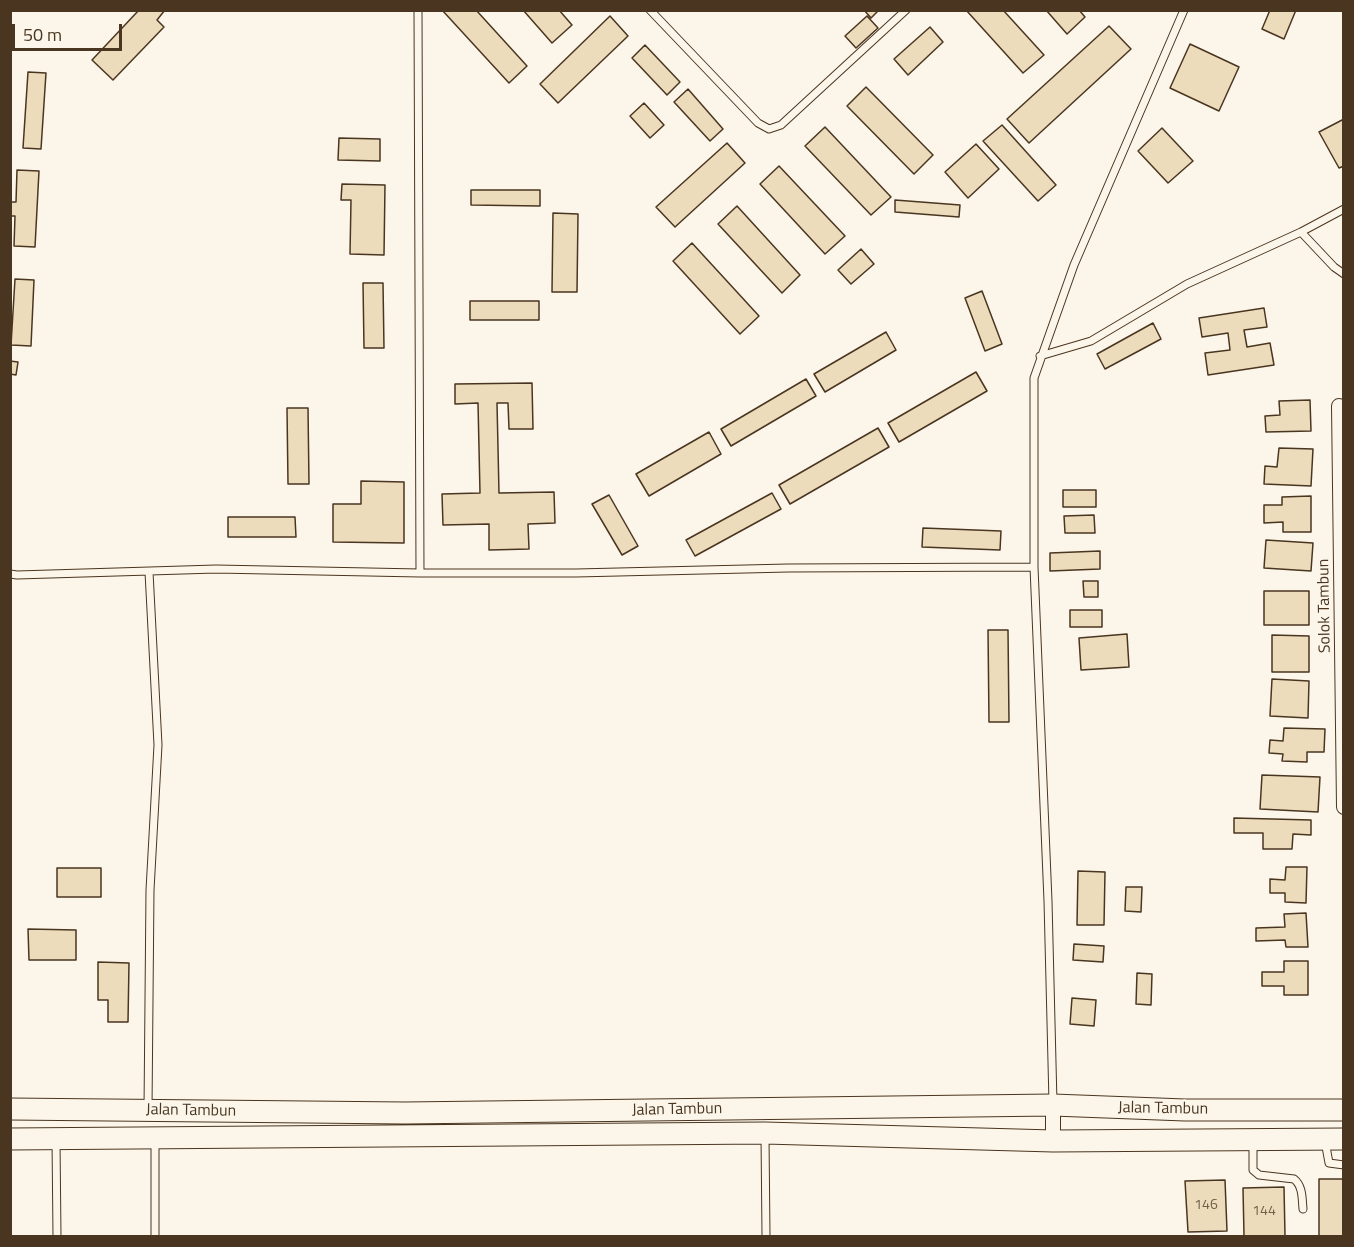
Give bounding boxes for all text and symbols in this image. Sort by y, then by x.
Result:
scale bar [15,12,124,50]
text: 50 m [23,21,62,48]
street label: Solok Tambun [1315,559,1335,653]
street label: Jalan Tambun [1118,1099,1208,1119]
street label: Jalan Tambun [632,1100,722,1120]
street label: Jalan Tambun [146,1101,236,1121]
house number: 146 [1194,1198,1218,1214]
house number: 144 [1252,1204,1276,1220]

